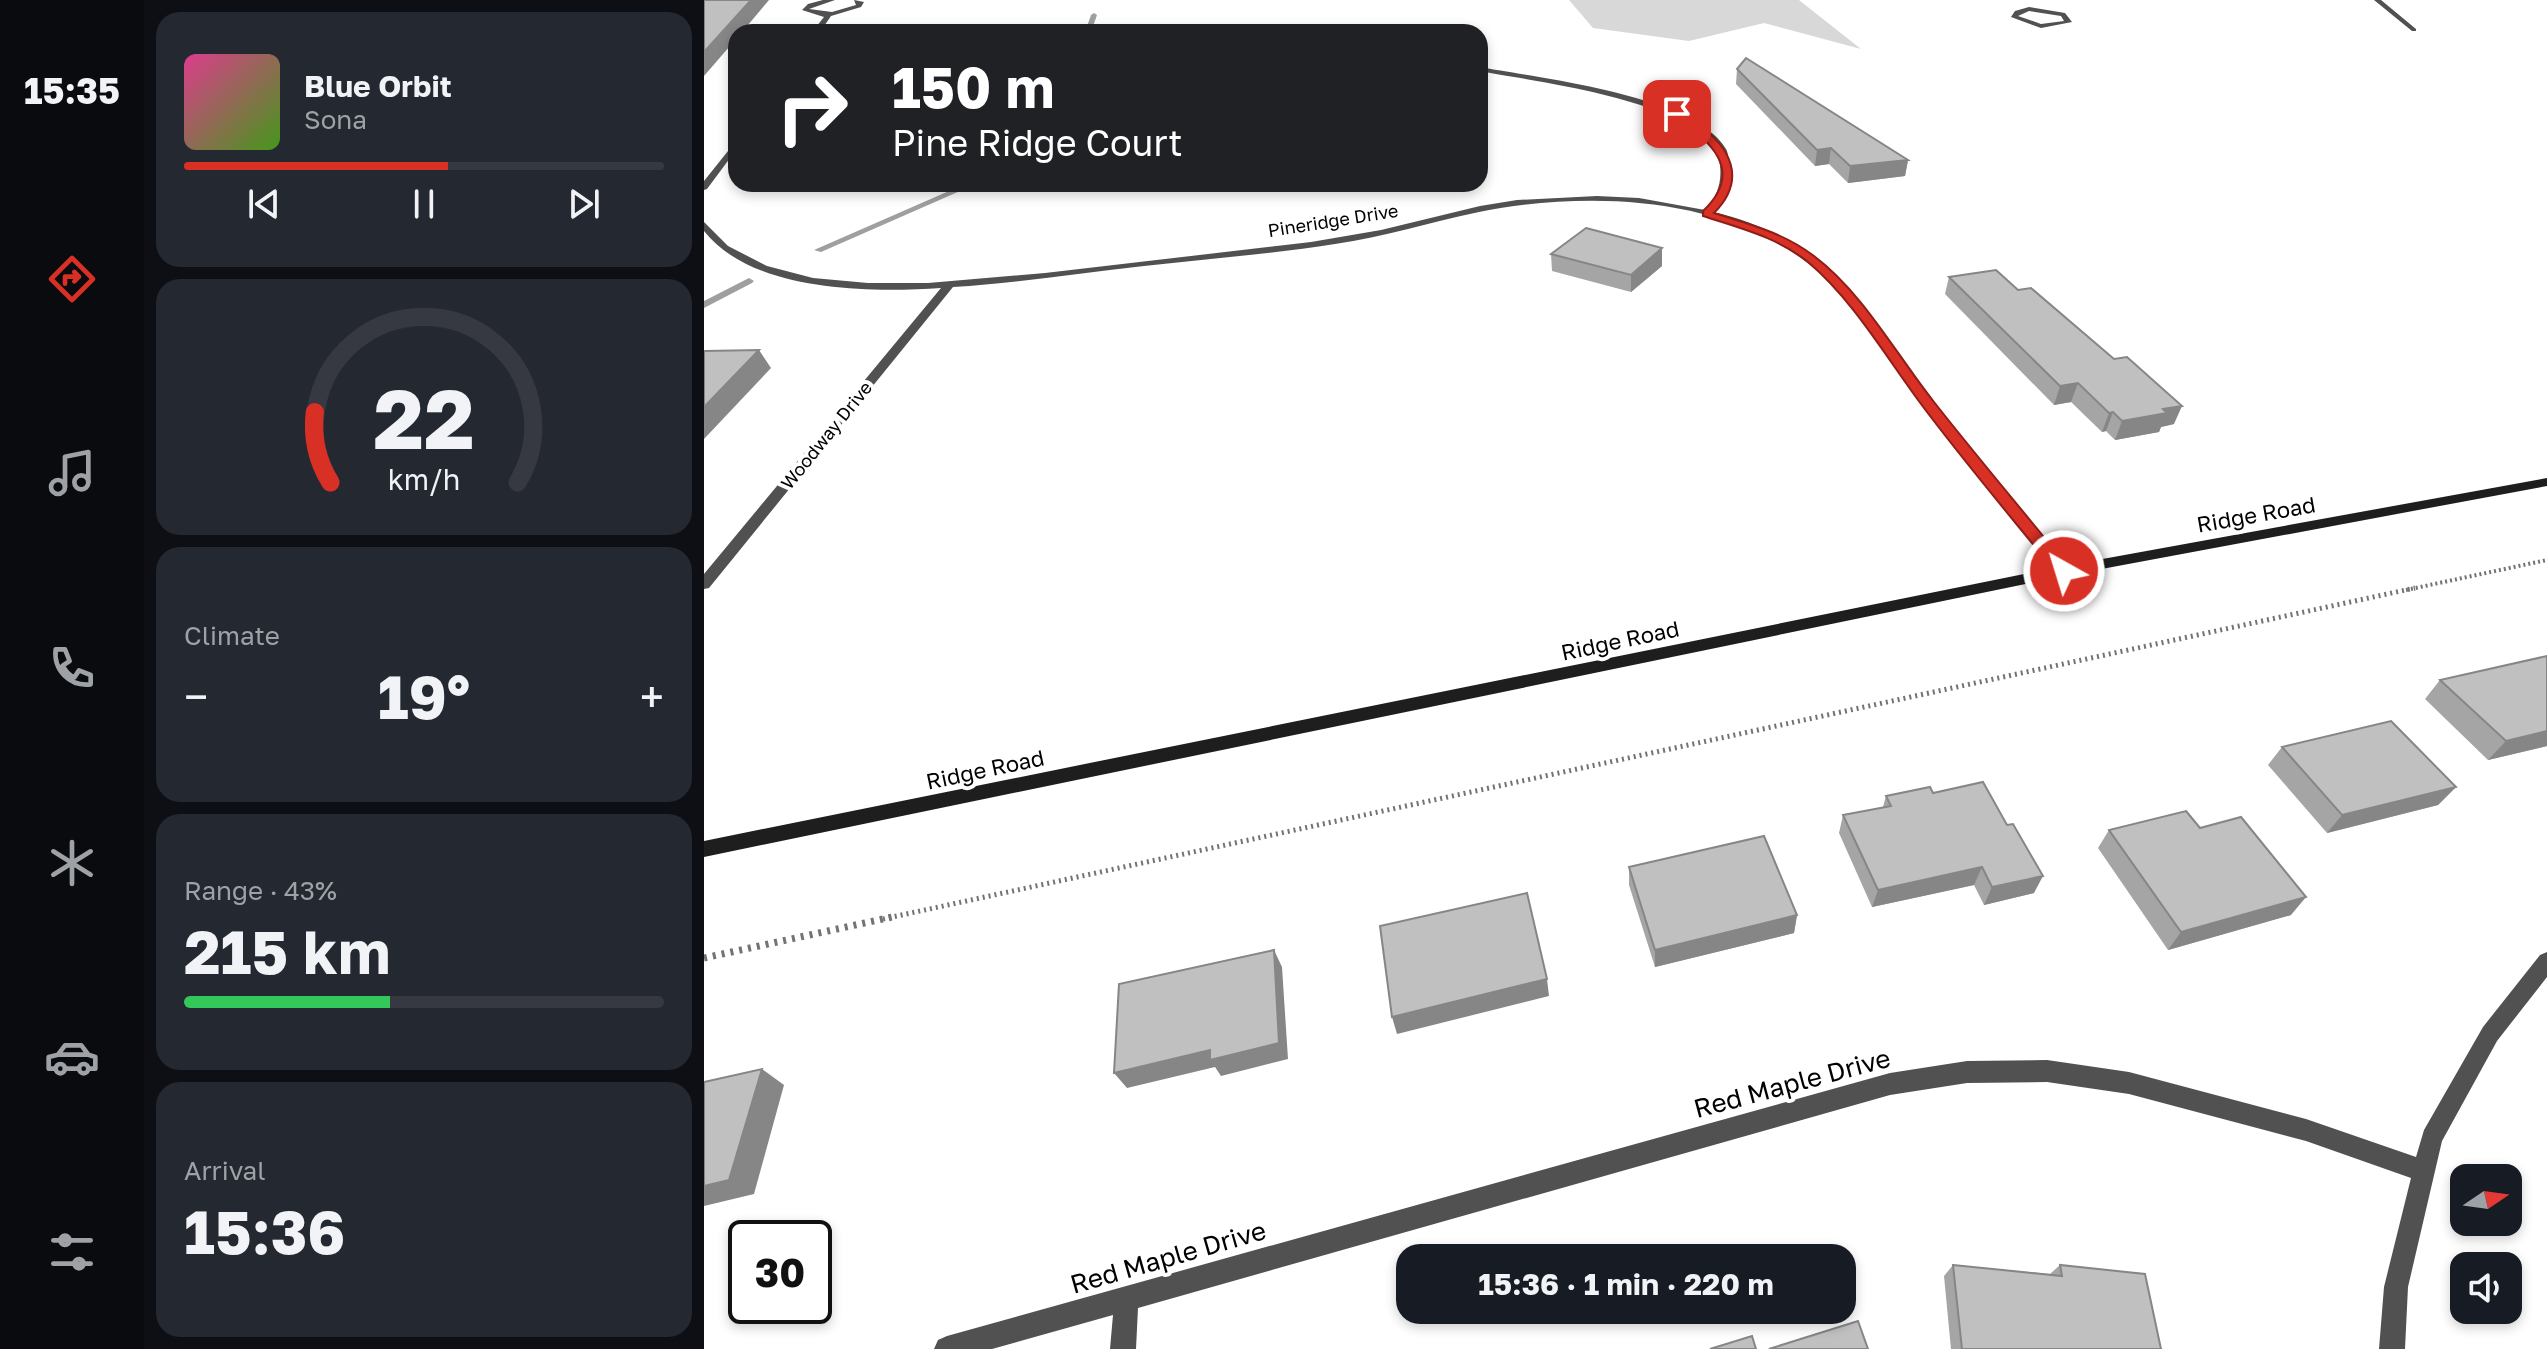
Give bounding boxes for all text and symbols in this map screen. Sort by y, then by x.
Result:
text: 150 m [892,53,1054,120]
icon: right [760,56,864,160]
text: Blue Orbit [304,68,452,104]
text: 15:35 [24,69,120,112]
pin [1643,80,1711,148]
icon: arrive [1655,92,1699,136]
text: Sona [304,104,367,135]
text: Pine Ridge Court [892,121,1183,164]
icon: previous [242,182,286,226]
icon: pause [402,182,446,226]
icon: next [562,182,606,226]
street label: Pineridge Drive [1266,199,1400,241]
icon: directions [44,251,100,307]
text: 22 [373,367,475,467]
street label: Woodway Drive [776,377,876,493]
icon: music [44,445,100,501]
text: km/h [388,462,460,496]
street label: Ridge Road [2195,490,2317,538]
position arrow [2022,529,2106,613]
street label: Ridge Road [1558,614,1682,666]
text: Climate [184,620,280,651]
icon: phone [44,640,100,696]
text: 19° [378,660,470,732]
text: − [184,670,208,723]
text: + [640,670,664,723]
street label: Ridge Road [923,743,1047,795]
icon: climate [44,835,100,891]
text: Range · 43% [184,875,337,906]
text: 215 km [184,915,390,987]
icon: car [44,1029,100,1085]
street label: Red Maple Drive [1690,1042,1894,1124]
text: Arrival [184,1155,265,1186]
north arrow [2450,1164,2522,1236]
map controls [2450,1164,2522,1324]
text: 15:36 [184,1195,345,1267]
street label: Red Maple Drive [1067,1214,1269,1300]
speed limit sign: 30 [728,1220,832,1324]
icon: filters [44,1224,100,1280]
button: sound [2450,1252,2522,1324]
text: 15:36 · 1 min · 220 m [1478,1266,1774,1302]

